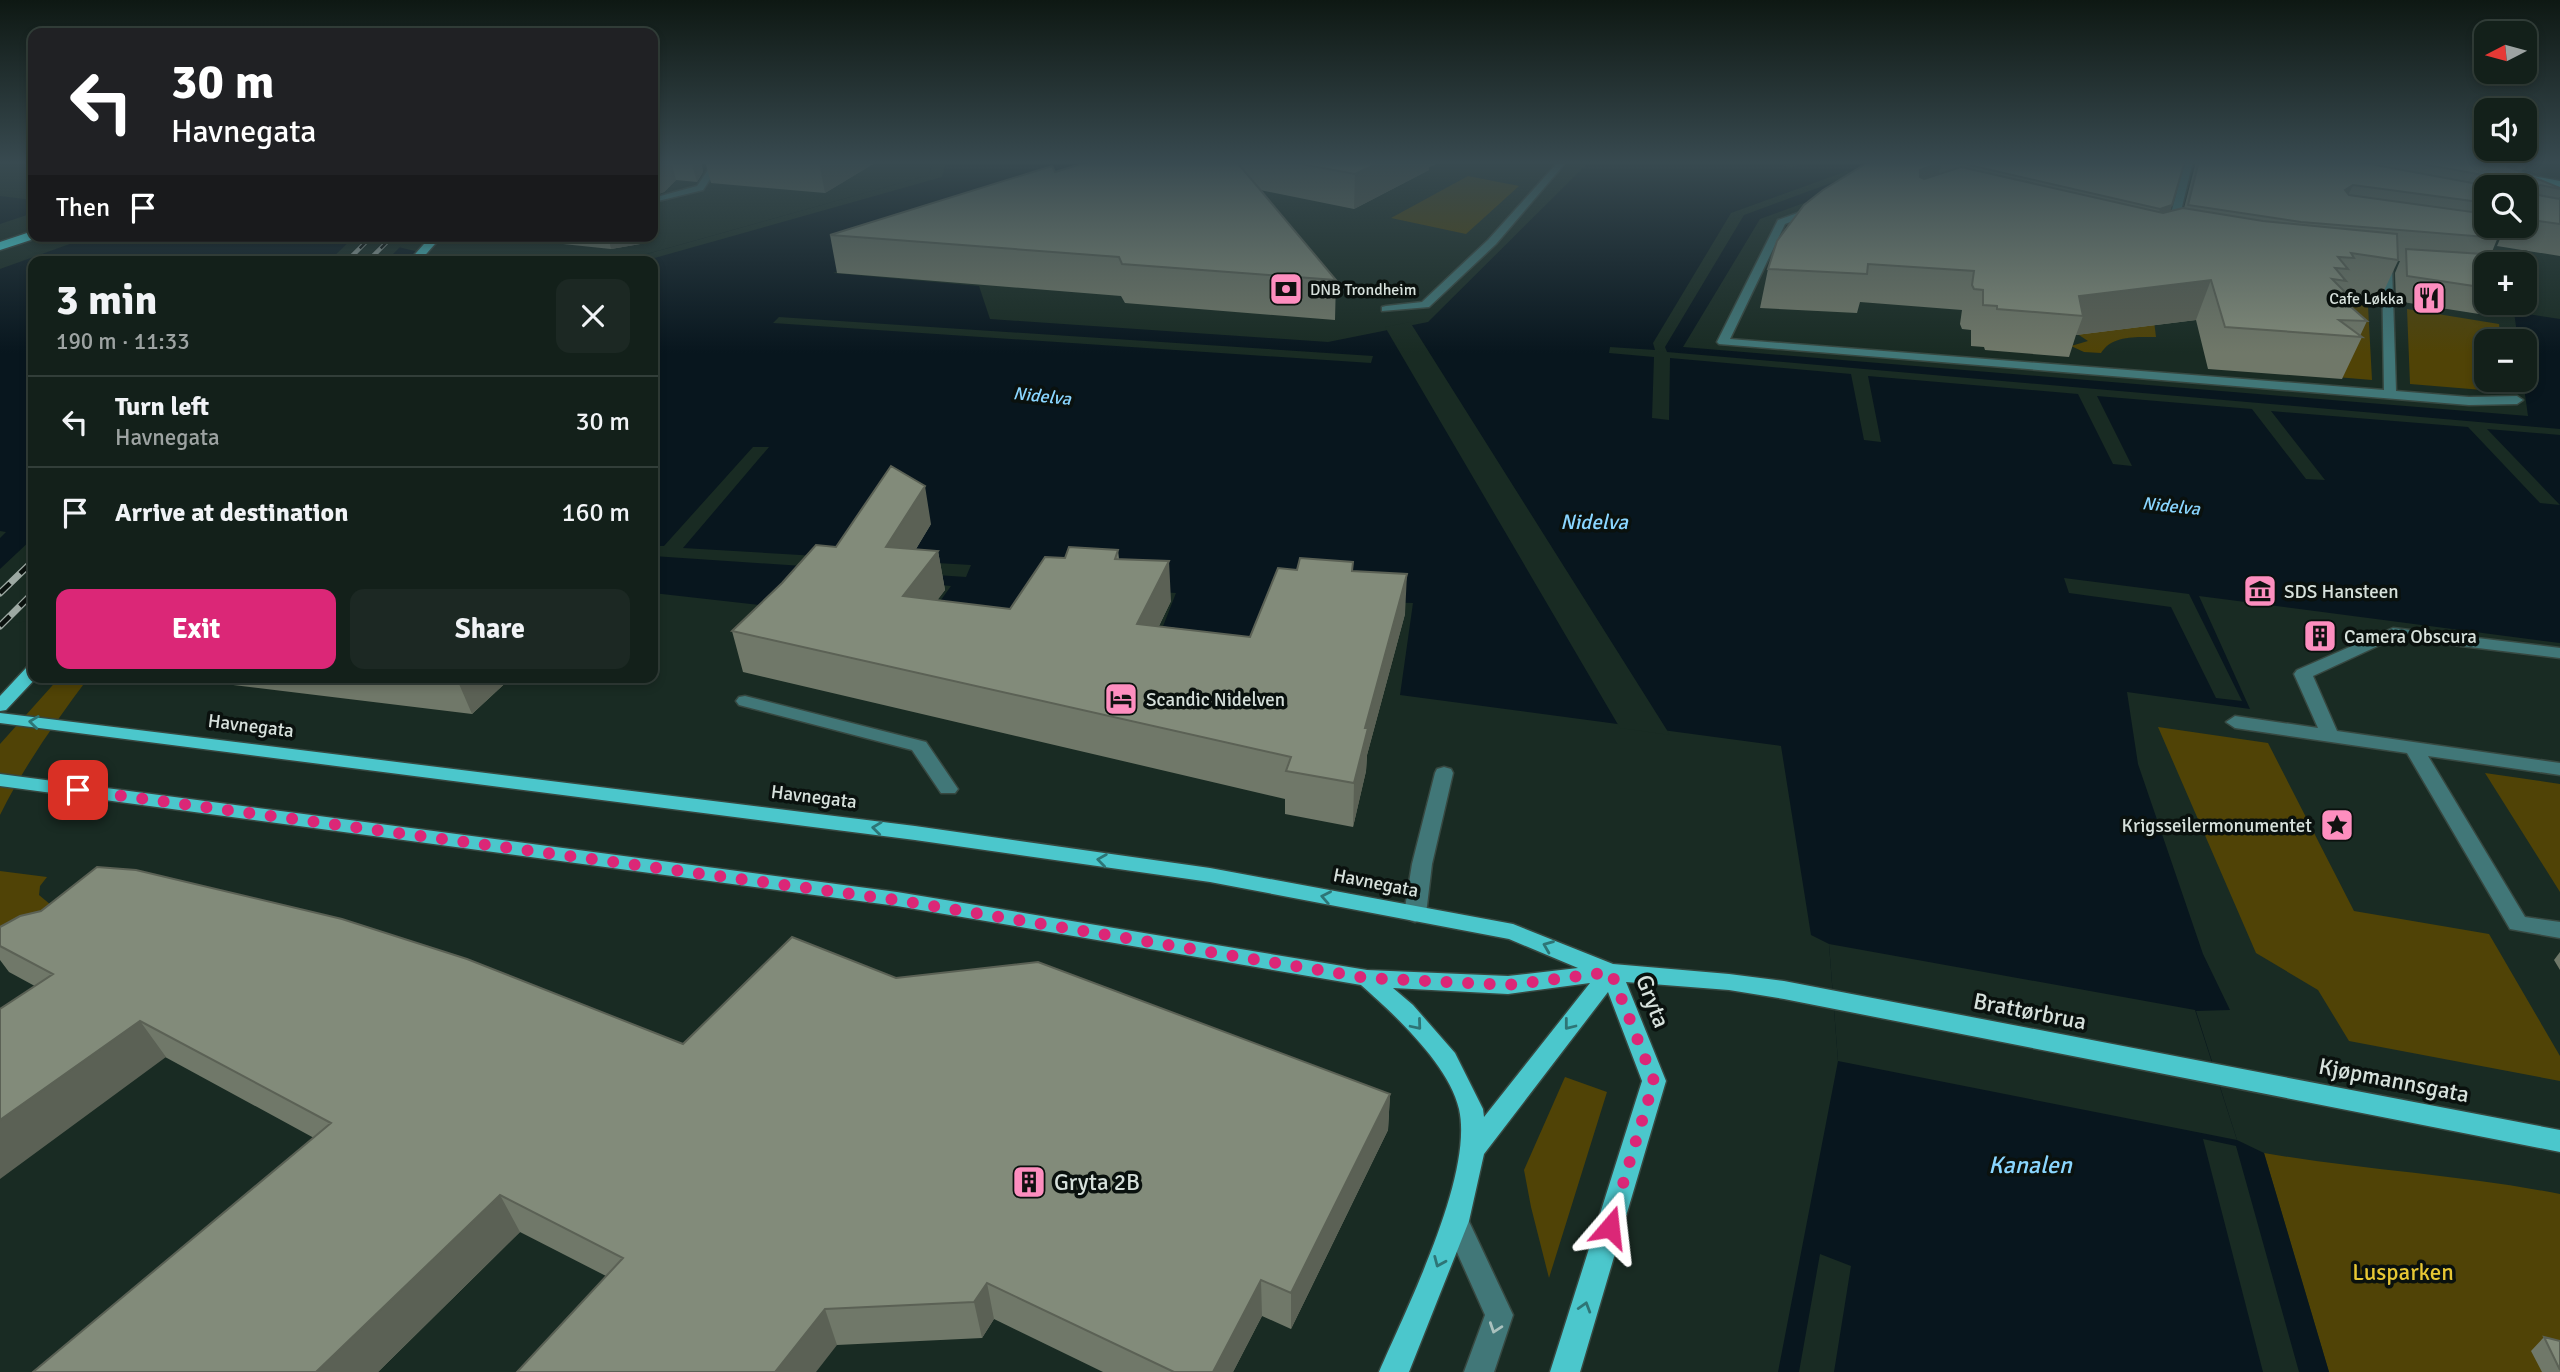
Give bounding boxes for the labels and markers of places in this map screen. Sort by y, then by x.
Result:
bank icon: DNB Trondheim [1267,270,1305,308]
restaurant icon: Cafe Løkka [2410,279,2448,317]
place label: DNB Trondheim [1310,280,1416,300]
place label: Cafe Løkka [2329,289,2404,309]
museum icon: SDS Hansteen [2241,572,2279,610]
place label: SDS Hansteen [2284,580,2399,604]
building icon: Camera Obscura [2301,617,2339,655]
place label: Camera Obscura [2344,625,2477,649]
hotel icon: Scandic Nidelven [1102,680,1140,718]
place label: Scandic Nidelven [1146,688,1285,712]
pin [48,760,108,820]
place icon: Krigsseilermonumentet [2318,806,2356,844]
place label: Krigsseilermonumentet [2122,814,2312,838]
building icon: Gryta 2B [1010,1163,1048,1201]
place label: Gryta 2B [1054,1168,1140,1197]

